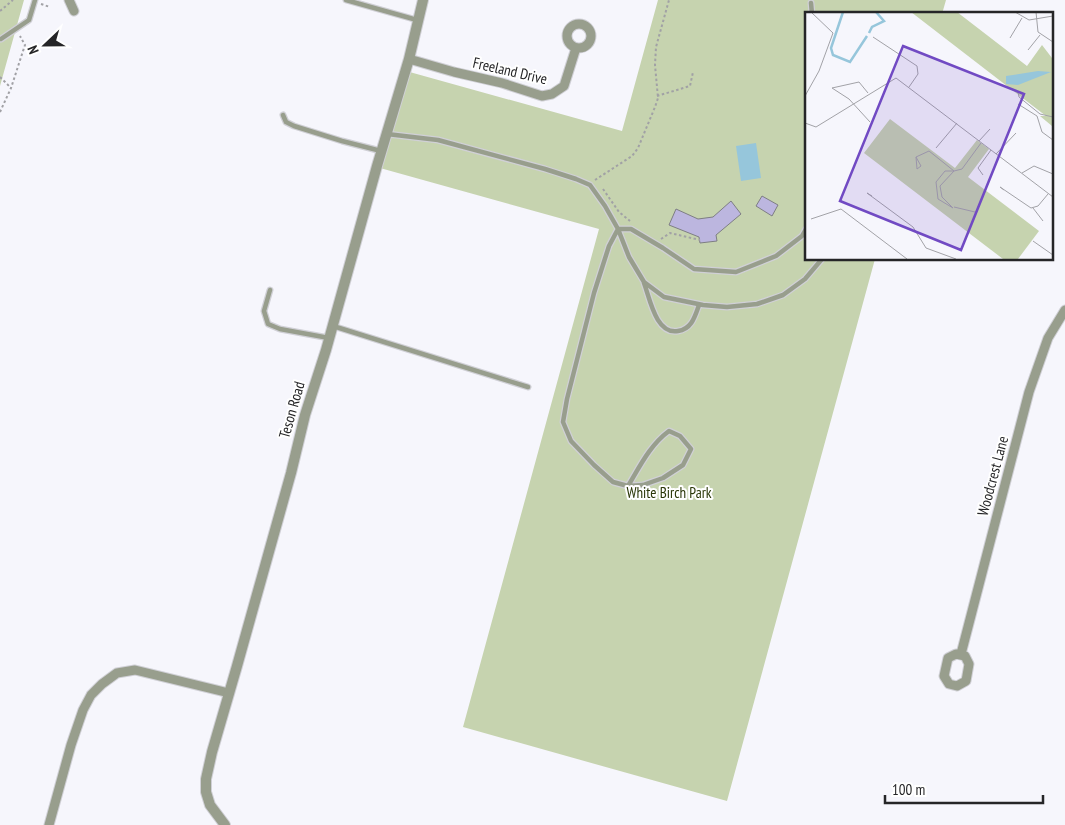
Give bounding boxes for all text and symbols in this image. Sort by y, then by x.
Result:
inset map [805,12,1052,260]
north arrow [20,20,70,70]
text: N [23,43,43,57]
street label: Freeland Drive [471,53,549,88]
street label: Teson Road [274,379,309,440]
street label: Woodcrest Lane [973,434,1012,518]
park label: White Birch Park [626,483,712,502]
scale bar [885,772,1042,804]
text: 100 m [892,780,925,799]

